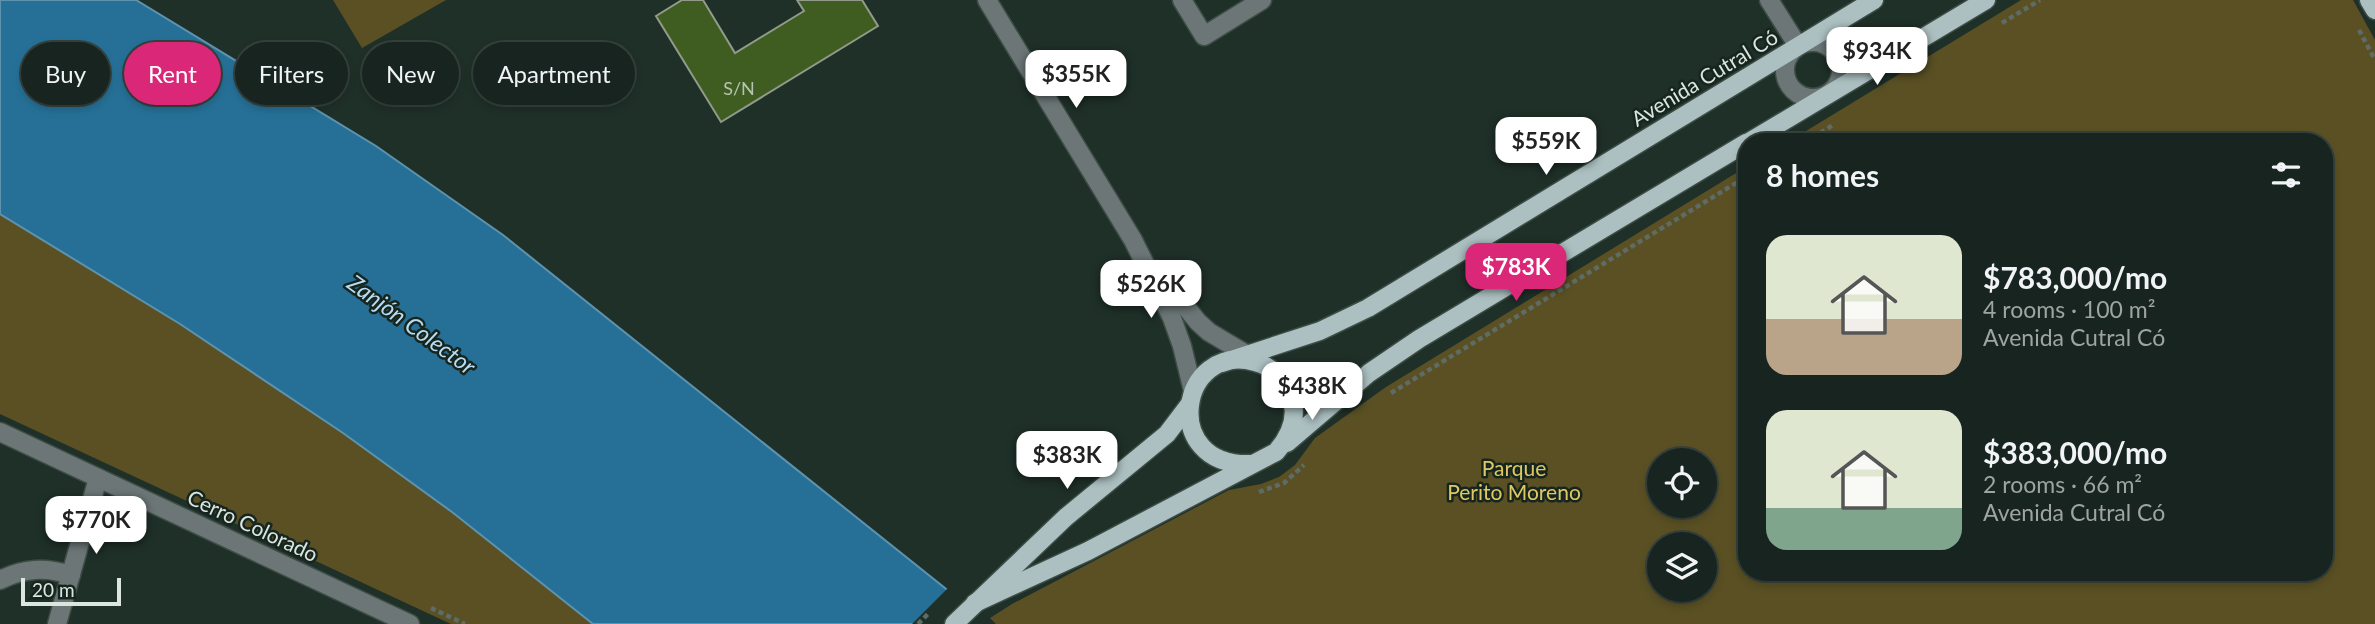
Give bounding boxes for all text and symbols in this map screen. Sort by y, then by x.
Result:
street label: Avenida Cutral Có [1626,23,1782,131]
pin: $934K [1828,28,1926,87]
text: $934K [1842,36,1912,64]
chip: Buy [21,42,110,105]
chip: Rent [124,42,221,105]
chip: Filters [235,42,348,105]
chip: New [362,42,459,105]
chip: Apartment [473,42,635,105]
pin: $355K [1027,50,1125,110]
text: $355K [1041,59,1111,87]
house number: S/N [723,77,755,99]
pin: $559K [1497,118,1595,177]
text: $559K [1511,126,1581,154]
icon: filters [2267,156,2305,194]
text: 8 homes [1766,157,1879,193]
pin: $783K [1467,244,1565,303]
text: $783K [1481,252,1551,280]
text: $783,000/mo [1983,259,2167,295]
pin: $526K [1102,260,1200,320]
icon: home [1822,263,1906,347]
water label: Zanjón Colector [342,268,482,380]
text: $526K [1116,269,1186,297]
text: 4 rooms · 100 m² [1983,295,2155,323]
text: Avenida Cutral Có [1983,323,2165,351]
pin: $438K [1263,362,1361,422]
text: $438K [1277,371,1347,399]
pin: $383K [1018,432,1116,491]
text: $383,000/mo [1983,434,2167,470]
icon: home [1822,438,1906,522]
text: $383K [1032,440,1102,468]
map controls [1647,448,1717,602]
button: locate [1647,448,1717,518]
park label: Parque Perito Moreno [1447,455,1581,504]
text: 2 rooms · 66 m² [1983,470,2142,498]
street label: Cerro Colorado [184,484,322,566]
pin: $770K [47,496,145,556]
text: Avenida Cutral Có [1983,498,2165,526]
text: $770K [61,505,131,533]
button: layers [1647,532,1717,602]
scale bar [21,575,121,607]
text: 20 m [32,578,75,601]

